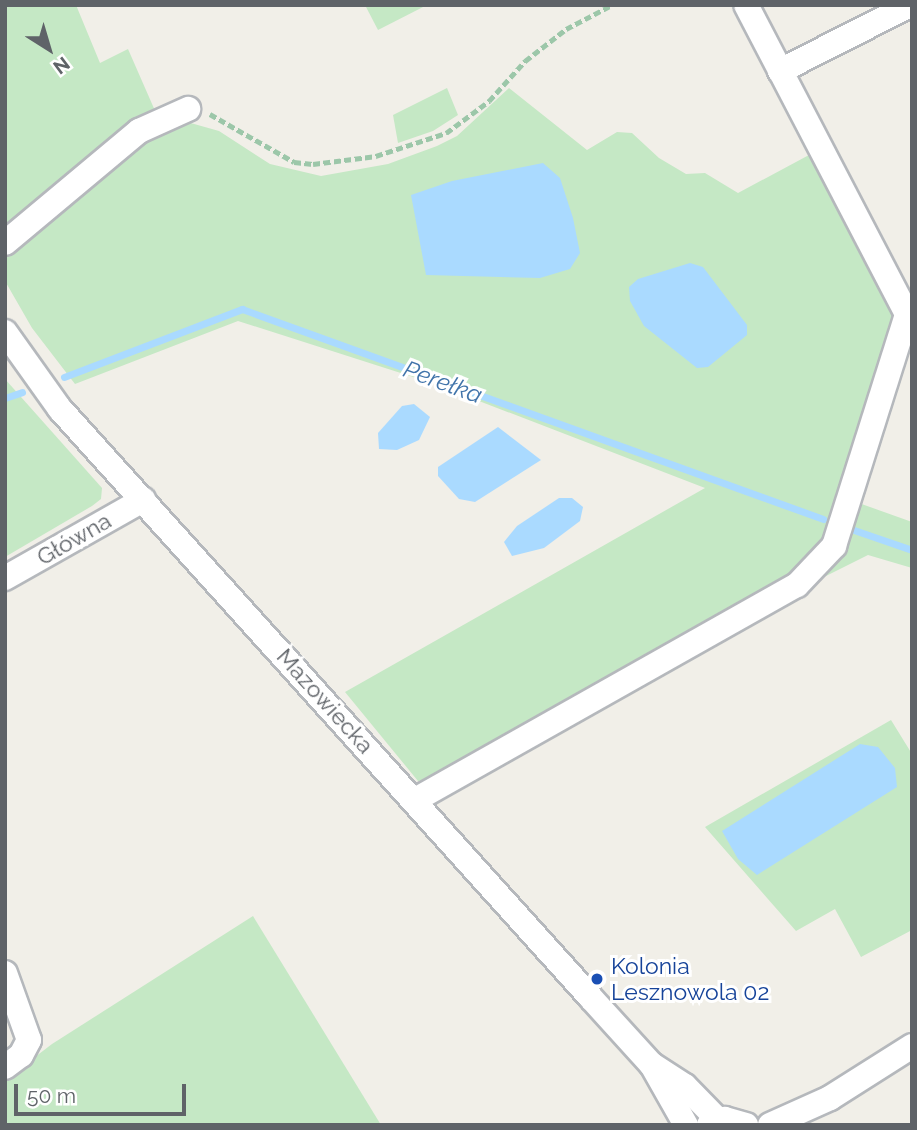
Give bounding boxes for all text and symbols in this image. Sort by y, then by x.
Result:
north arrow [14,14,84,84]
text: N [49,53,74,79]
water label: Perełka [400,355,486,409]
street label: Główna [32,507,116,571]
street label: Mazowiecka [271,643,379,759]
place label: Kolonia Lesznowola 02 [611,952,769,1006]
marker: Kolonia Lesznowola 02 [589,971,605,987]
scale bar [18,1070,189,1114]
text: 50 m [27,1083,76,1108]

